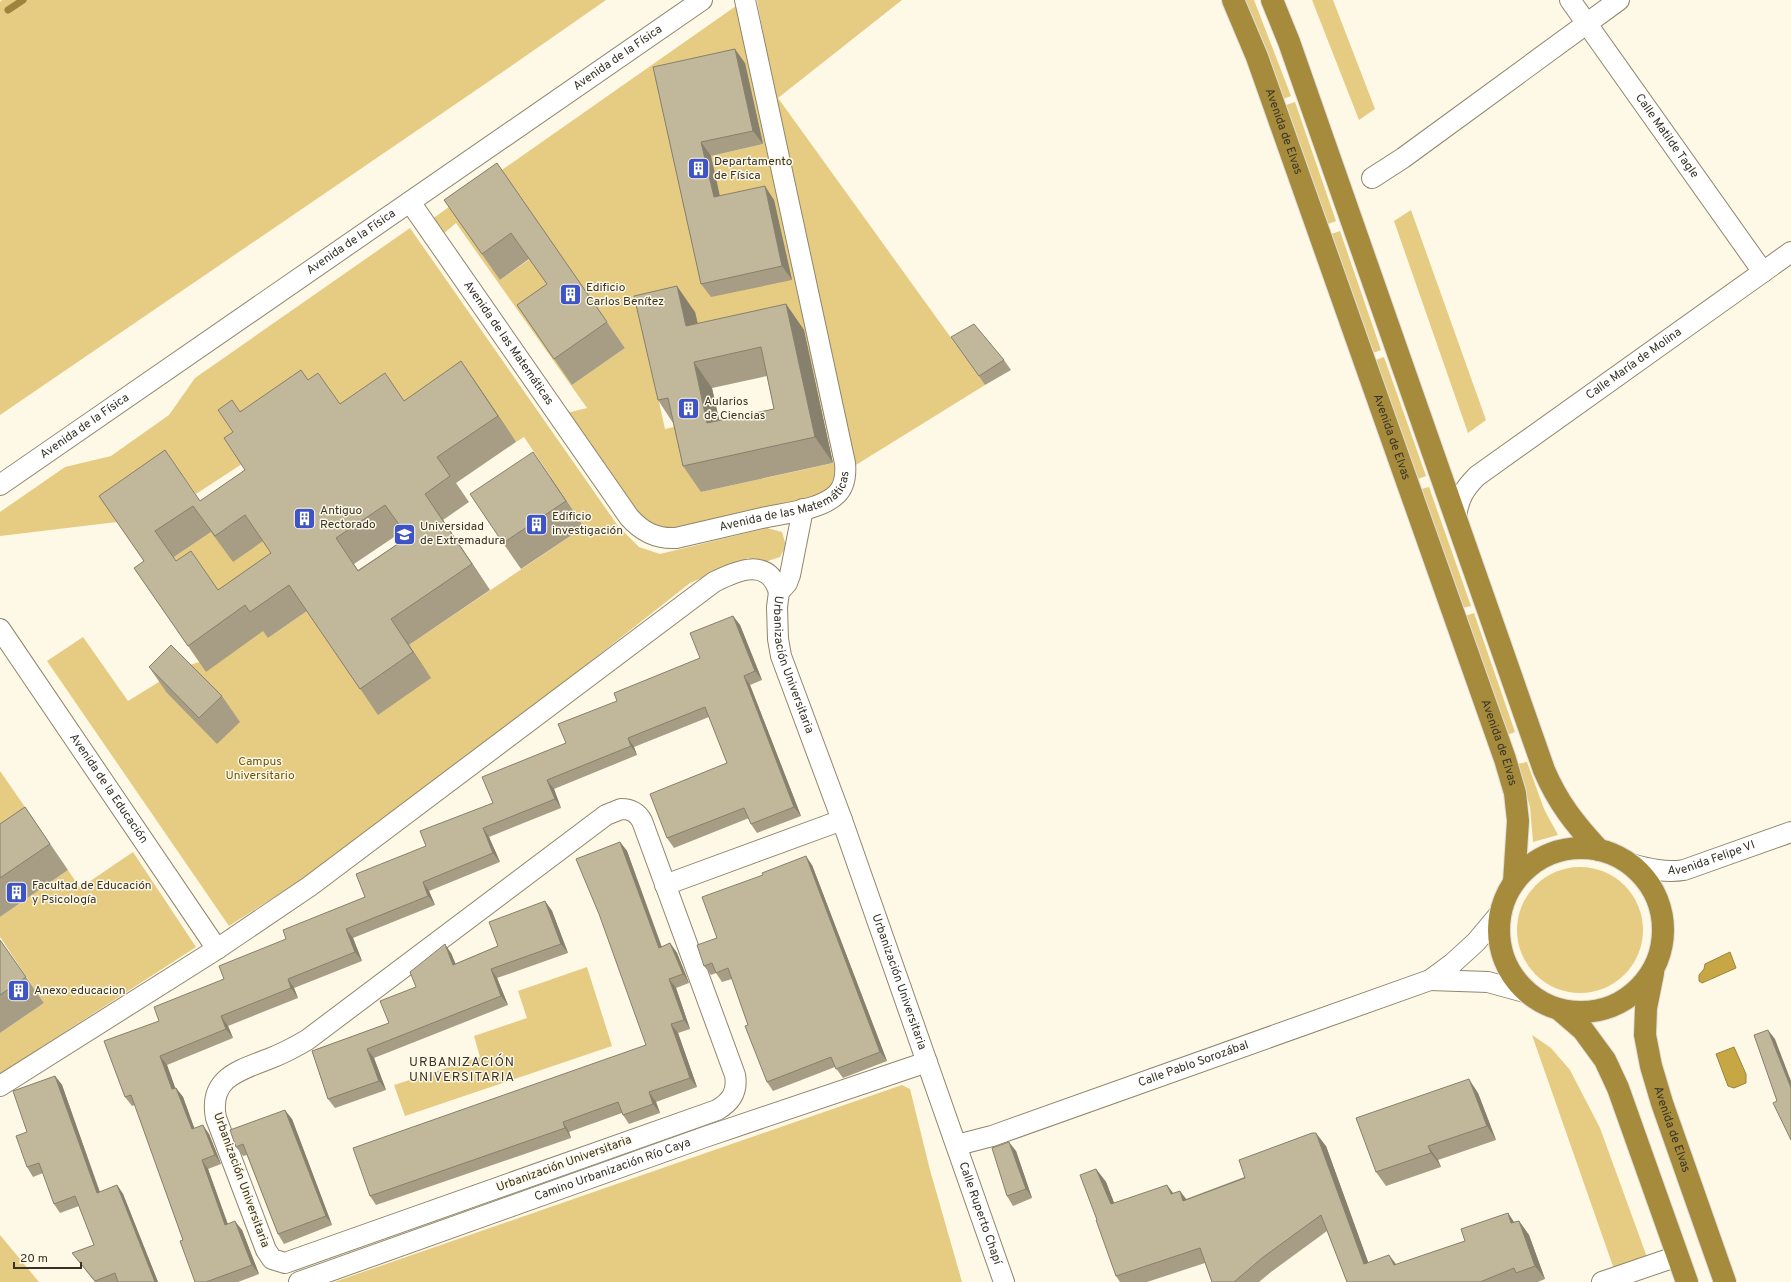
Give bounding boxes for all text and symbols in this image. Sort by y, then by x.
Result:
street label: Avenida de la Física [570,22,666,95]
street label: Avenida de Elvas [1261,86,1306,177]
street label: Calle Matilde Tagle [1631,91,1702,182]
place label: Departamento de Física [714,154,793,184]
building icon: Departamento de Física [685,156,711,182]
street label: Avenida de la Física [304,206,399,279]
street label: Avenida de las Matemáticas [459,278,557,409]
place label: Edificio Carlos Benítez [586,280,664,310]
building icon: Edificio Carlos Benítez [558,282,584,308]
street label: Calle María de Molina [1583,324,1685,404]
street label: Avenida de la Física [37,390,132,463]
street label: Avenida de Elvas [1369,392,1414,482]
place label: Aularios de Ciencias [704,394,765,424]
building icon: Aularios de Ciencias [676,396,702,422]
street label: Avenida de las Matemáticas [718,471,853,536]
place label: Antiguo Rectorado [320,503,376,533]
building icon: Antiguo Rectorado [292,505,318,531]
place label: Edificio investigación [552,509,623,539]
building icon: Edificio investigación [523,511,549,537]
place label: Universidad de Extremadura [420,519,505,549]
school or university icon: Universidad de Extremadura [392,521,418,547]
street label: Urbanización Universitaria [769,595,817,736]
street label: Avenida de Elvas [1477,697,1521,788]
street label: Avenida de la Educación [65,731,151,847]
park label: Campus Universitario [225,754,295,784]
street label: Avenida Felipe VI [1668,837,1757,879]
place label: Facultad de Educación y Psicología [32,878,152,908]
building icon: Facultad de Educación y Psicología [4,880,30,906]
street label: Urbanización Universitaria [868,912,930,1052]
building icon: Anexo educacion [5,978,31,1004]
place label: Anexo educacion [34,983,125,999]
street label: Calle Pablo Sorozábal [1136,1037,1251,1091]
district label: URBANIZACIÓN UNIVERSITARIA [409,1053,515,1086]
street label: Avenida de Elvas [1649,1084,1694,1175]
street label: Urbanización Universitaria [209,1110,273,1250]
street label: Urbanización Universitaria [494,1132,634,1196]
street label: Camino Urbanización Río Caya [532,1135,693,1205]
street label: Calle Ruperto Chapí [955,1160,1006,1268]
scale bar [14,1244,81,1270]
text: 20 m [20,1251,48,1267]

